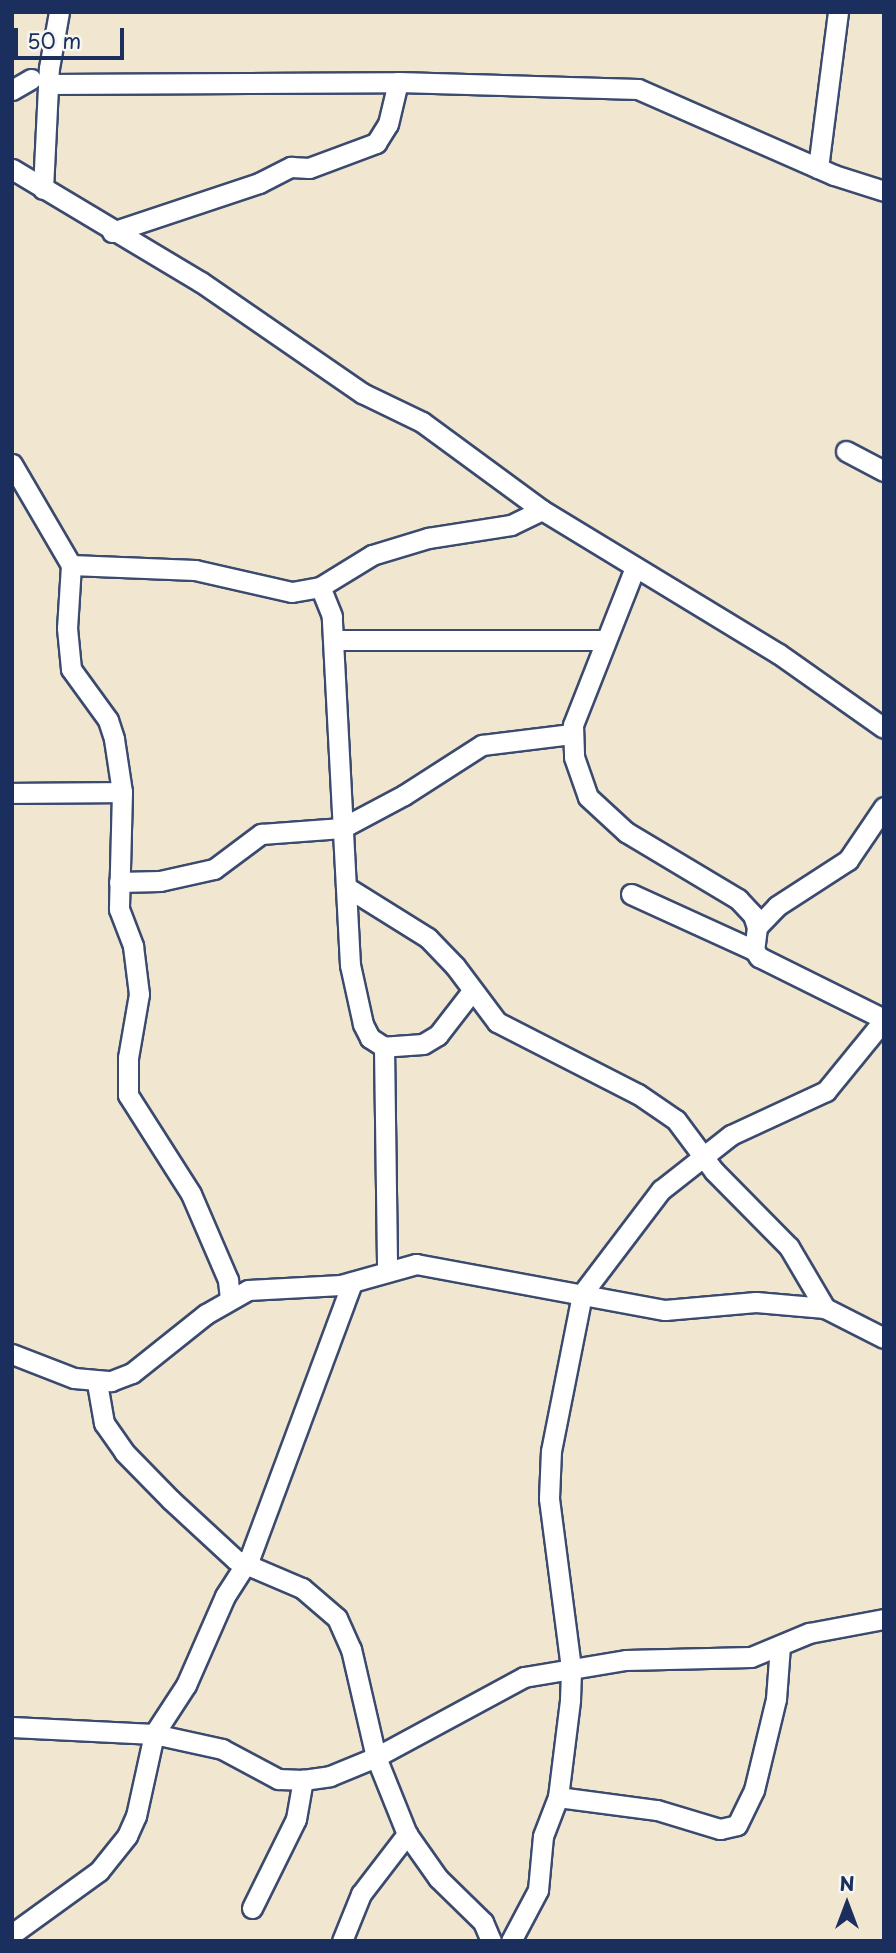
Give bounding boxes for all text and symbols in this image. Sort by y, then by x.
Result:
scale bar [18,14,128,58]
text: 50 m [27,24,81,56]
north arrow [812,1869,882,1939]
text: N [839,1869,855,1897]

